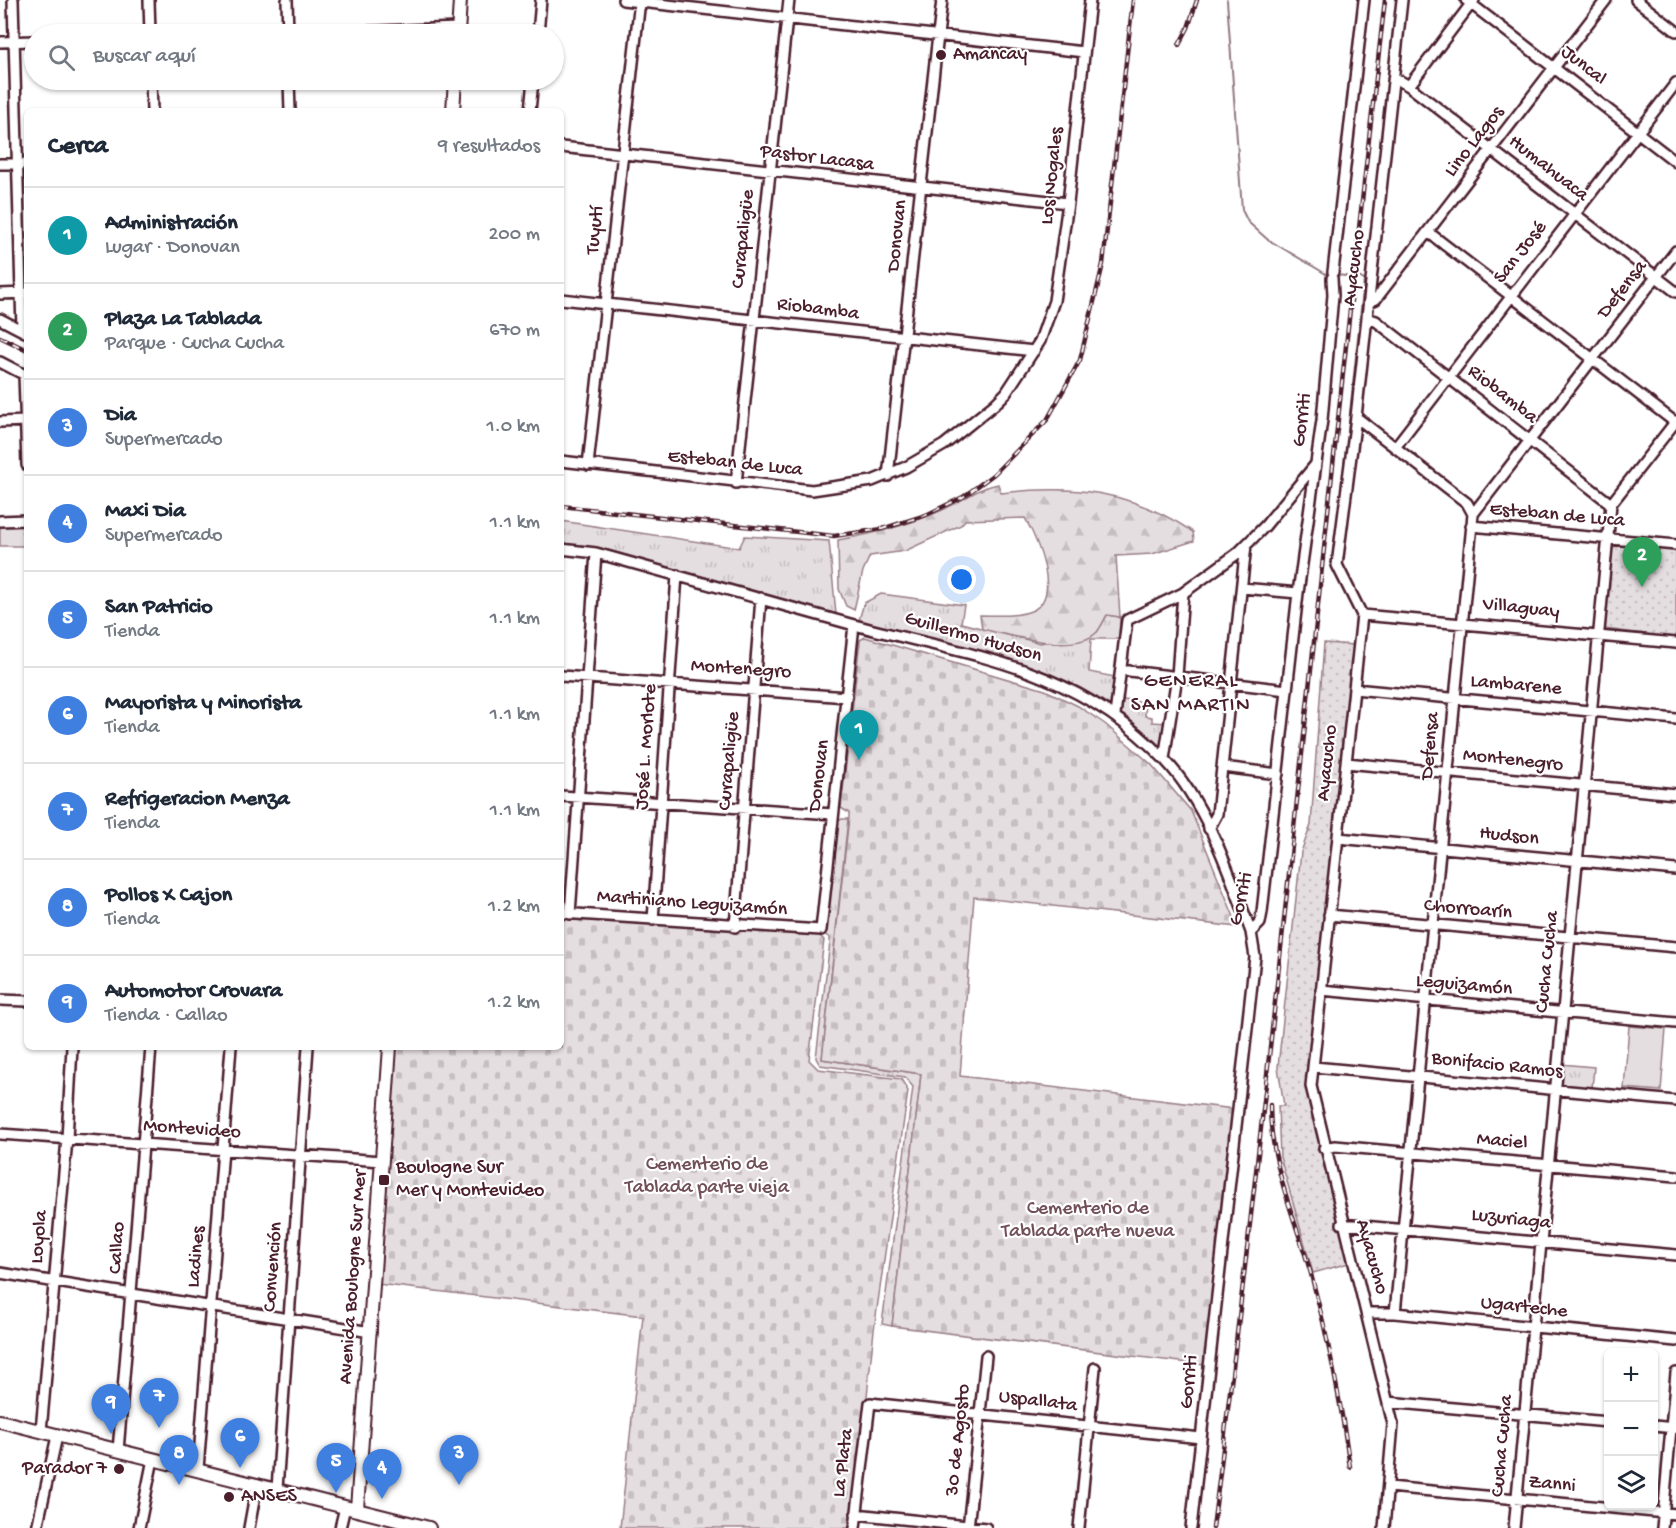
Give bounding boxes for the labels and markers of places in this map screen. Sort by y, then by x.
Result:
place label: Amancay [953,44,1028,67]
marker: Amancay [934,48,948,62]
pin: 2 [1622,538,1662,587]
pin: 1 [840,710,878,760]
place label: Boulogne Sur Mer y Montevideo [395,1157,544,1203]
marker: Boulogne Sur Mer y Montevideo [377,1173,391,1187]
pin: 7 [140,1378,178,1428]
pin: 9 [92,1384,130,1434]
pin: 6 [220,1418,260,1468]
pin: 8 [160,1436,198,1485]
pin: 3 [440,1436,478,1485]
pin: 5 [316,1444,356,1493]
pin: 4 [362,1450,401,1499]
place label: Parador 7 [21,1458,108,1481]
marker: Parador 7 [112,1462,126,1476]
place label: ANSES [241,1486,298,1509]
marker: ANSES [222,1490,236,1504]

